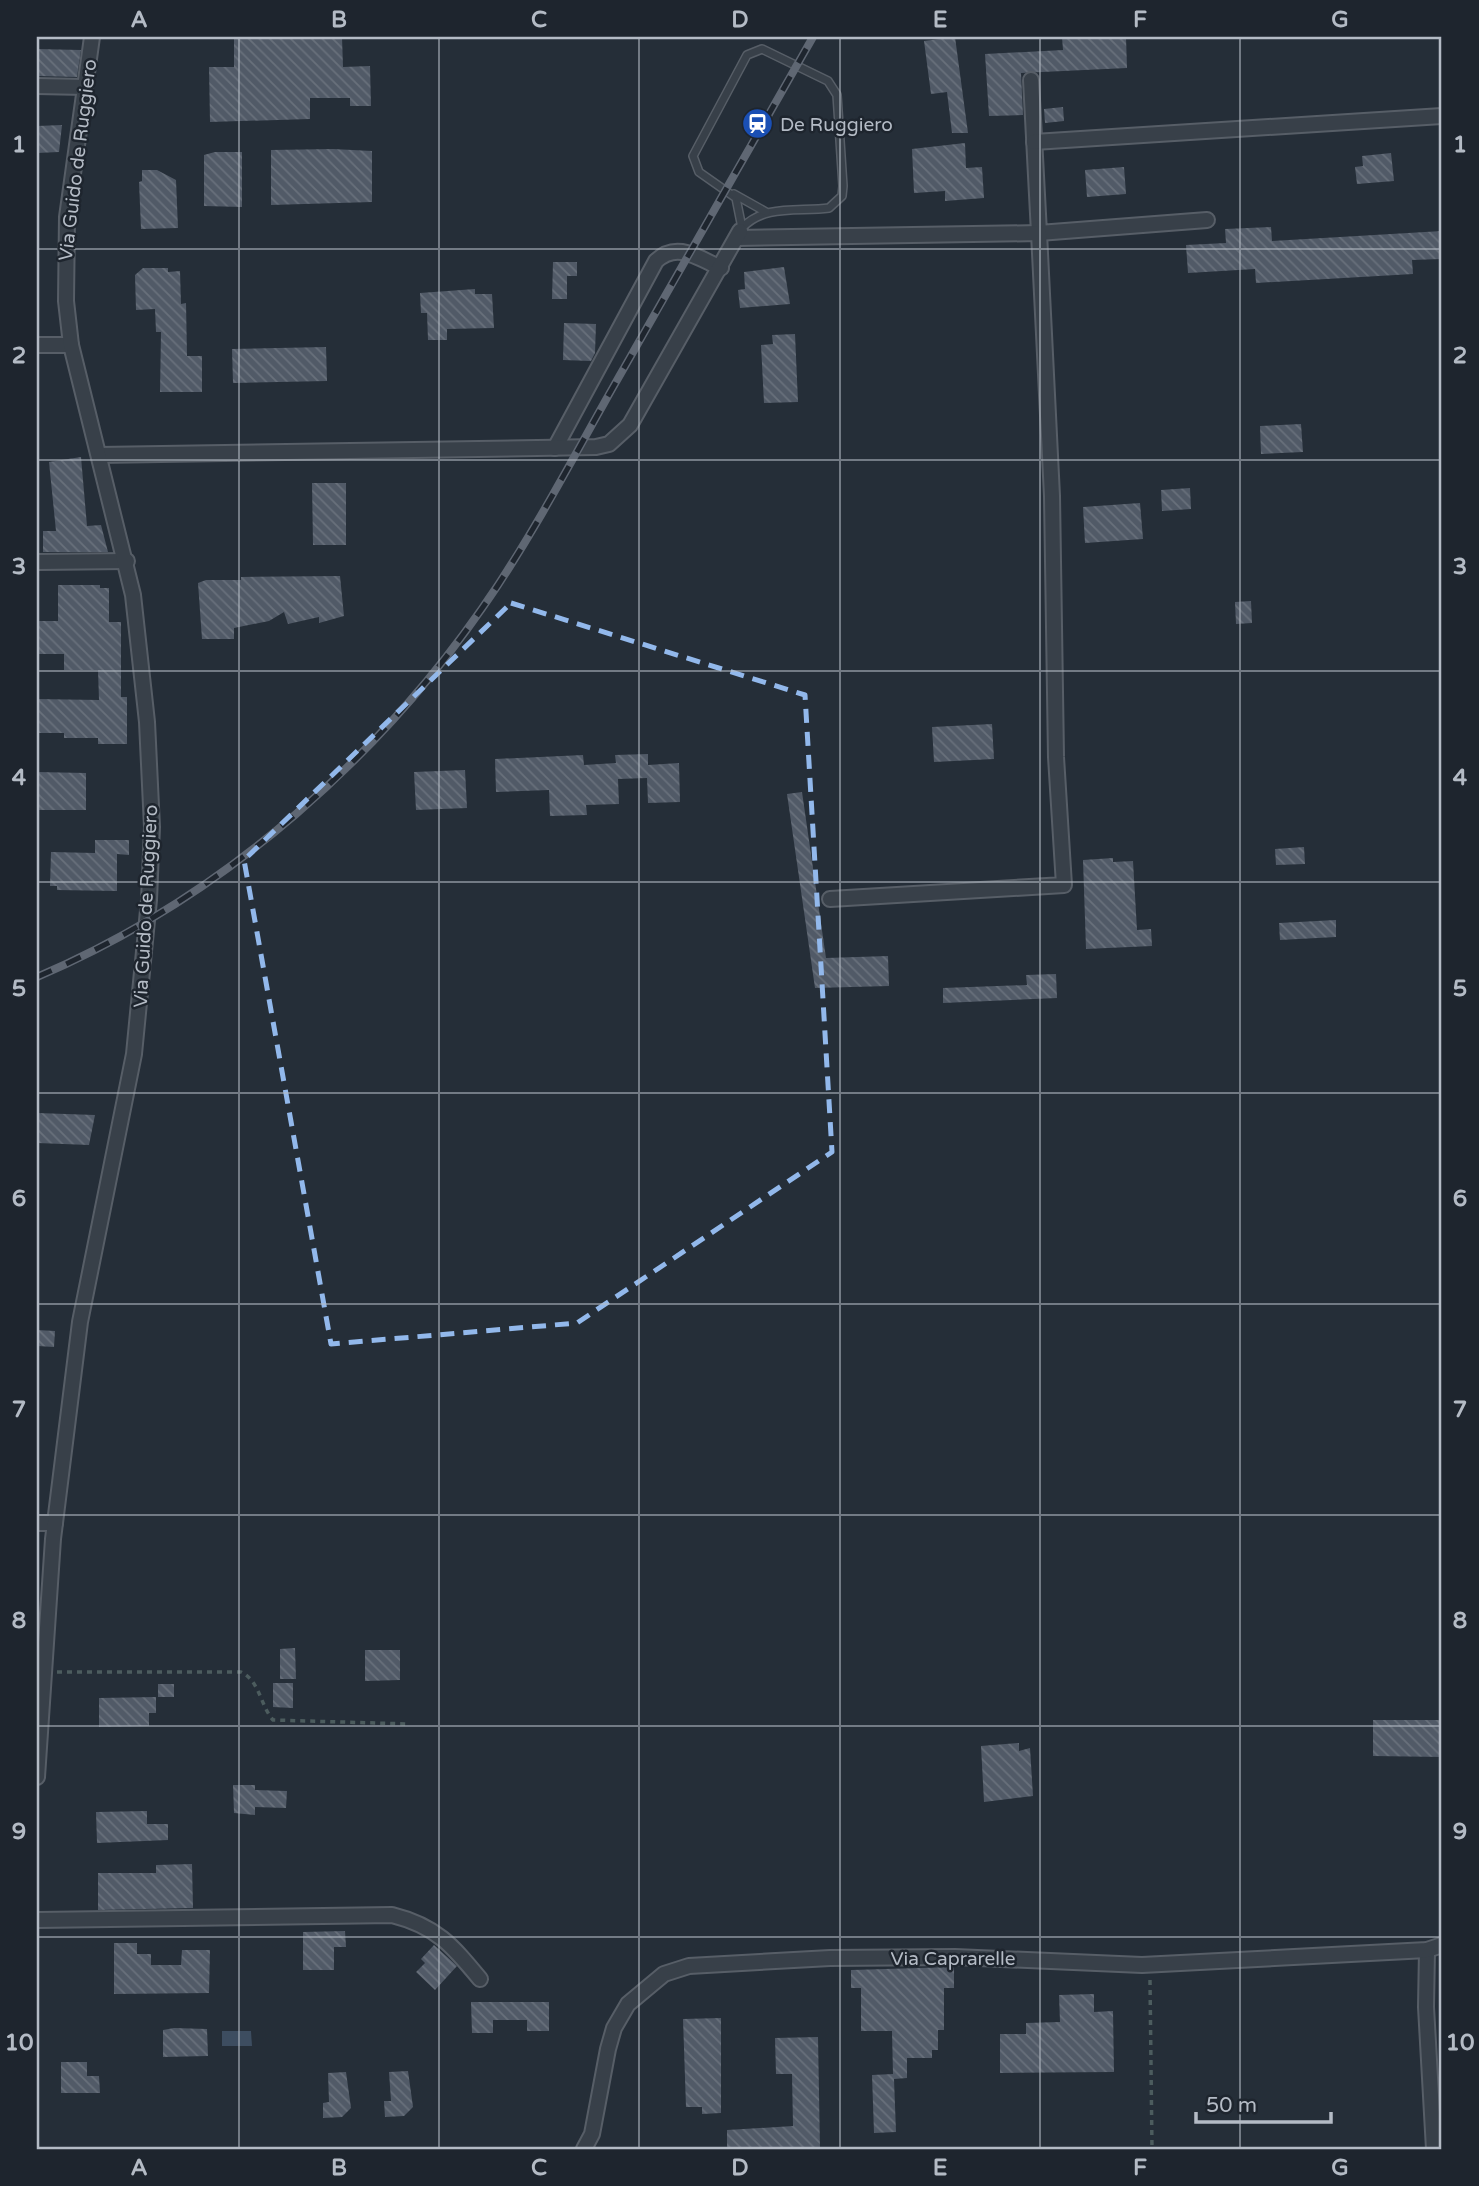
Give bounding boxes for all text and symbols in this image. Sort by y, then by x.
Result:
text: A [130,6,148,34]
text: B [331,6,347,34]
text: C [531,6,547,34]
text: D [731,6,749,34]
text: E [933,6,947,34]
text: F [1133,6,1147,34]
text: G [1331,6,1349,34]
street label: Via Guido de Ruggiero [55,58,101,262]
station icon: De Ruggiero [740,107,774,141]
place label: De Ruggiero [780,114,893,136]
text: 1 [12,131,26,159]
text: 1 [1453,131,1467,159]
text: 2 [12,342,26,370]
text: 2 [1453,342,1467,370]
text: 3 [12,553,26,581]
text: 3 [1453,553,1467,581]
text: 4 [12,764,27,792]
text: 4 [1453,764,1468,792]
street label: Via Guido de Ruggiero [130,804,162,1008]
text: 5 [12,975,26,1003]
text: 5 [1453,975,1467,1003]
text: 6 [12,1185,26,1213]
text: 6 [1453,1185,1467,1213]
text: 7 [12,1396,26,1424]
text: 7 [1453,1396,1467,1424]
text: 8 [12,1607,26,1635]
text: 8 [1453,1607,1467,1635]
text: 9 [12,1818,26,1846]
text: 9 [1453,1818,1467,1846]
street label: Via Caprarelle [890,1948,1016,1970]
text: 10 [5,2029,33,2057]
text: 10 [1446,2029,1474,2057]
scale bar [1196,2081,1330,2125]
text: 50 m [1206,2093,1257,2118]
text: A [130,2154,148,2182]
text: B [331,2154,347,2182]
text: C [531,2154,547,2182]
text: D [731,2154,749,2182]
text: E [933,2154,947,2182]
text: F [1133,2154,1147,2182]
text: G [1331,2154,1349,2182]

